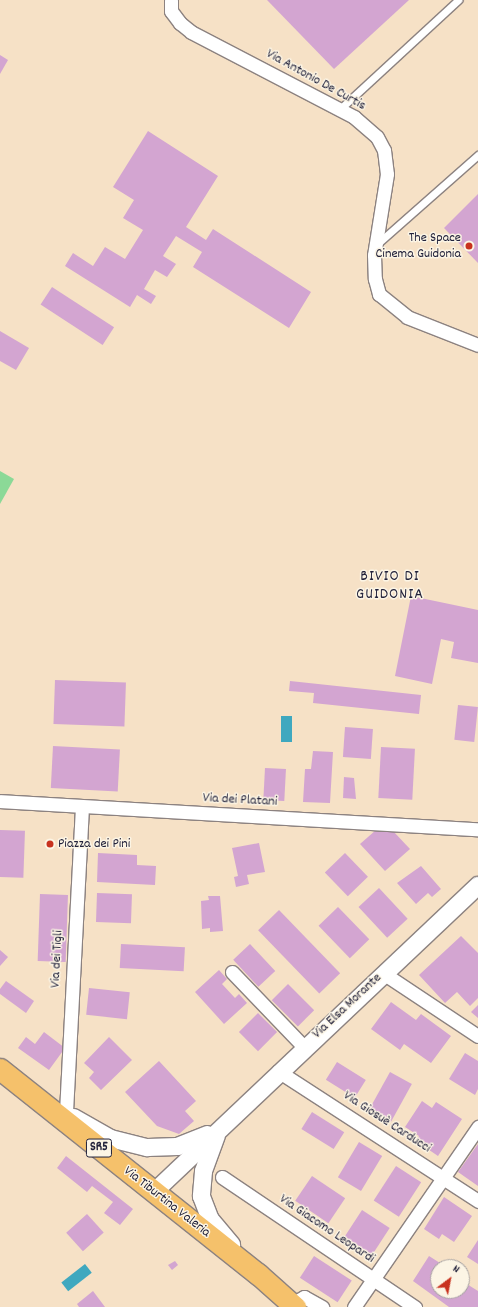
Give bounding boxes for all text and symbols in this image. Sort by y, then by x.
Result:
street label: Via Antonio De Curtis [263,46,369,114]
place label: The Space Cinema Guidonia [375,230,461,262]
marker: The Space Cinema Guidonia [464,241,474,251]
district label: BIVIO DI GUIDONIA [356,567,424,605]
street label: Via dei Platani [202,790,278,810]
place label: Piazza dei Pini [58,836,130,852]
marker: Piazza dei Pini [45,839,55,849]
street label: Via dei Tigli [47,930,67,988]
street label: Via Elsa Morante [309,970,385,1042]
street label: Via Giosuè Carducci [340,1087,434,1157]
road number: SR5 [85,1137,113,1159]
street label: Via Tiburtina Valeria [120,1163,214,1241]
street label: Via Giacomo Leopardi [276,1191,378,1267]
north arrow [430,1259,470,1299]
text: N [449,1261,462,1278]

